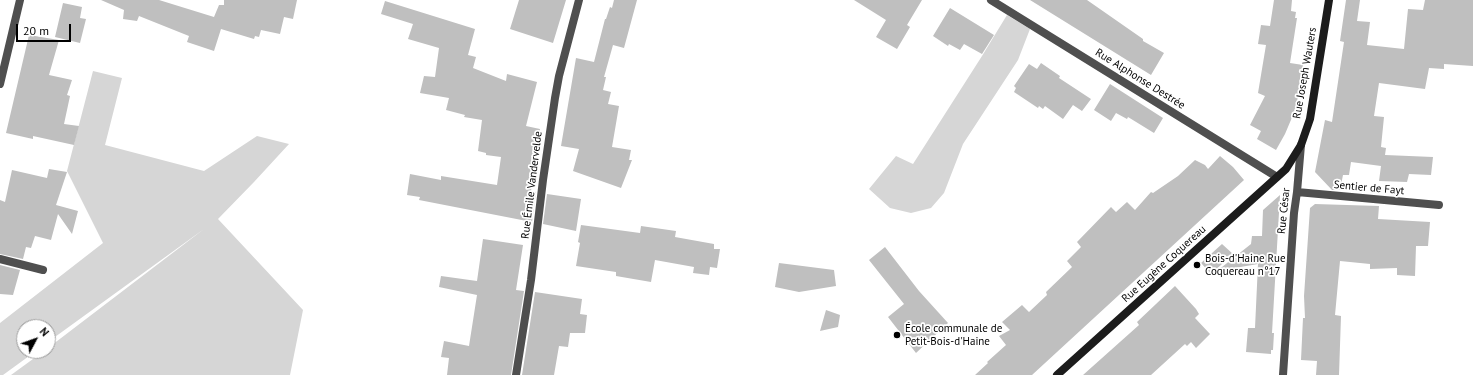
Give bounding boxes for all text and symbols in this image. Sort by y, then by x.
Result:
scale bar [18,16,73,42]
text: 20 m [23,23,49,38]
street label: Rue Joseph Wauters [1290,26,1320,120]
street label: Rue Alphonse Destrée [1093,46,1187,112]
street label: Rue Émile Vandervelde [519,130,545,240]
street label: Sentier de Fayt [1333,178,1405,198]
street label: Rue César [1275,187,1293,235]
street label: Rue Eugène Coquereau [1119,223,1209,305]
place label: Bois-d'Haine Rue Coquereau n°17 [1205,252,1285,278]
marker: Bois-d'Haine Rue Coquereau n°17 [1192,260,1202,270]
north arrow [16,319,56,359]
place label: École communale de Petit-Bois-d'Haine [905,322,1002,348]
text: N [37,324,52,339]
marker: École communale de Petit-Bois-d'Haine [892,330,902,340]

